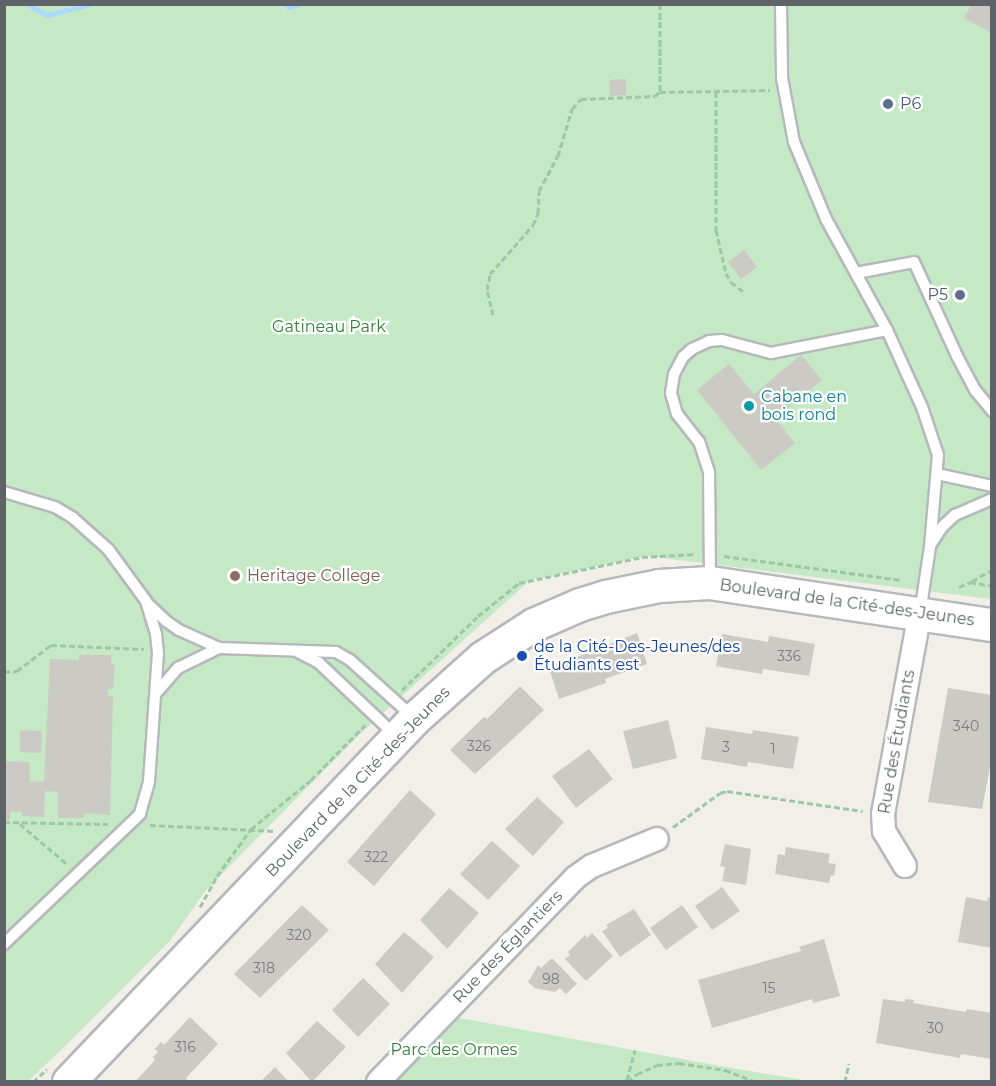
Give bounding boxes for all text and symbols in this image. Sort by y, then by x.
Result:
place label: P6 [900,94,921,114]
marker: P6 [881,97,895,111]
place label: P5 [928,285,948,305]
marker: P5 [953,288,967,302]
park label: Gatineau Park [272,317,386,337]
place label: Cabane en bois rond [761,387,847,425]
marker: Cabane en bois rond [742,399,756,413]
place label: Heritage College [247,566,380,586]
marker: Heritage College [228,569,242,583]
street label: Boulevard de la Cité-des-Jeunes [718,576,976,630]
place label: de la Cité-Des-Jeunes/des Étudiants est [534,637,740,675]
house number: 336 [777,648,801,664]
marker: de la Cité-Des-Jeunes/des Étudiants est [515,649,529,663]
street label: Rue des Étudiants [875,668,919,816]
street label: Boulevard de la Cité-des-Jeunes [262,683,454,881]
house number: 340 [953,718,979,734]
house number: 326 [467,738,491,754]
house number: 3 [722,739,730,755]
house number: 1 [770,741,776,757]
house number: 322 [364,849,388,865]
street label: Rue des Églantiers [449,887,567,1007]
house number: 320 [286,927,312,943]
house number: 318 [253,960,275,976]
house number: 98 [542,971,560,987]
house number: 15 [763,980,775,996]
house number: 30 [926,1020,944,1036]
house number: 316 [174,1039,196,1055]
park label: Parc des Ormes [391,1040,517,1060]

